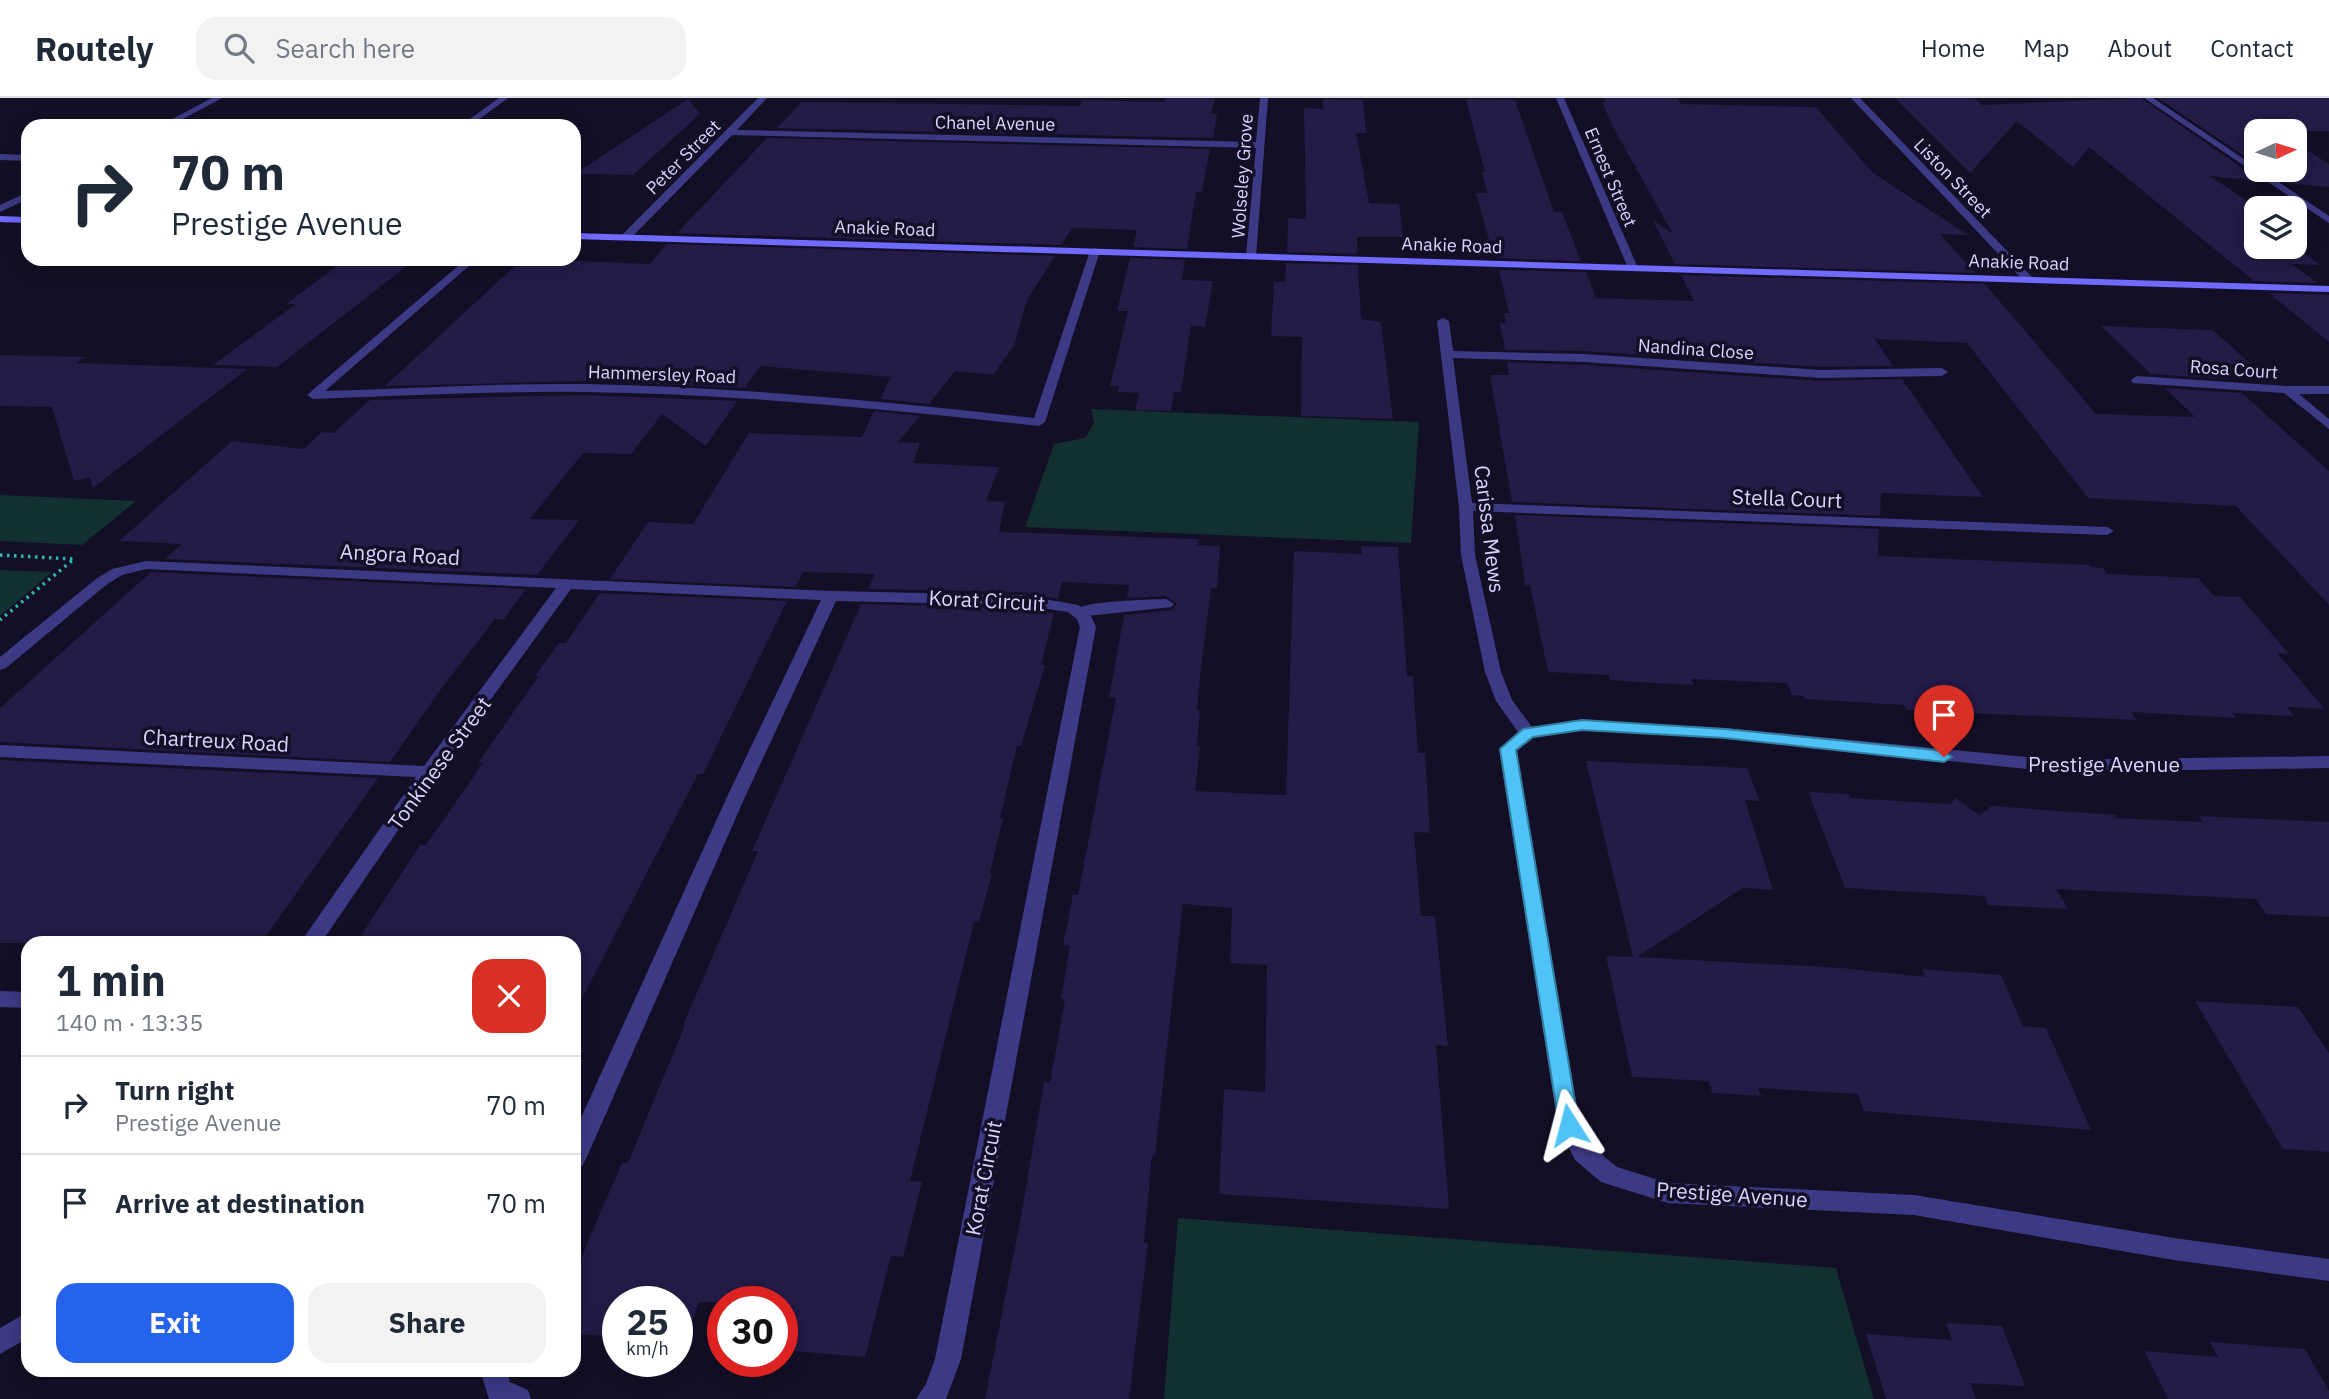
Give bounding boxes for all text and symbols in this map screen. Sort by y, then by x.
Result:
search box [196,17,686,80]
text: Routely [35,27,154,70]
icon: search [220,29,258,67]
text: Search here [276,31,415,65]
text: Home [1921,32,1985,64]
text: Map [2023,32,2069,64]
text: About [2107,32,2172,64]
text: Contact [2210,32,2294,64]
street label: Chanel Avenue [935,110,1055,136]
street label: Wolseley Grove [1226,113,1258,239]
street label: Peter Street [641,115,725,199]
north arrow [2244,119,2306,182]
map controls [2244,119,2307,259]
street label: Ernest Street [1580,124,1642,230]
street label: Liston Street [1909,133,1997,223]
text: 70 m [171,140,285,203]
icon: right [56,147,147,238]
button: layers [2244,196,2307,259]
text: Prestige Avenue [171,202,403,244]
street label: Anakie Road [834,215,936,241]
street label: Anakie Road [1401,232,1503,258]
street label: Anakie Road [1968,249,2070,275]
street label: Nandina Close [1637,333,1755,365]
street label: Rosa Court [2189,354,2279,384]
street label: Hammersley Road [587,360,737,388]
street label: Carissa Mews [1468,464,1512,594]
street label: Stella Court [1731,482,1843,514]
street label: Angora Road [339,537,461,571]
street label: Korat Circuit [928,583,1046,617]
pin [1914,685,1974,757]
street label: Tonkinese Street [381,691,497,835]
icon: arrive [1925,696,1963,734]
street label: Chartreux Road [142,722,290,758]
street label: Prestige Avenue [2028,750,2180,778]
text: 1 min [56,953,166,1008]
button: close [472,959,546,1033]
text: 140 m · 13:35 [56,1007,203,1037]
text: Turn right [115,1073,234,1107]
icon: right [56,1086,94,1124]
text: 70 m [486,1088,546,1122]
position arrow [1532,1088,1606,1162]
text: Prestige Avenue [115,1107,281,1137]
street label: Korat Circuit [958,1118,1008,1238]
street label: Prestige Avenue [1655,1175,1809,1213]
icon: arrive [56,1184,94,1222]
text: Arrive at destination [115,1186,365,1220]
text: 70 m [486,1186,546,1220]
button: Exit [56,1283,294,1363]
button: Share [308,1283,546,1363]
speed limit sign: 30 [707,1286,798,1377]
text: 25 [626,1299,669,1345]
text: km/h [626,1337,669,1360]

